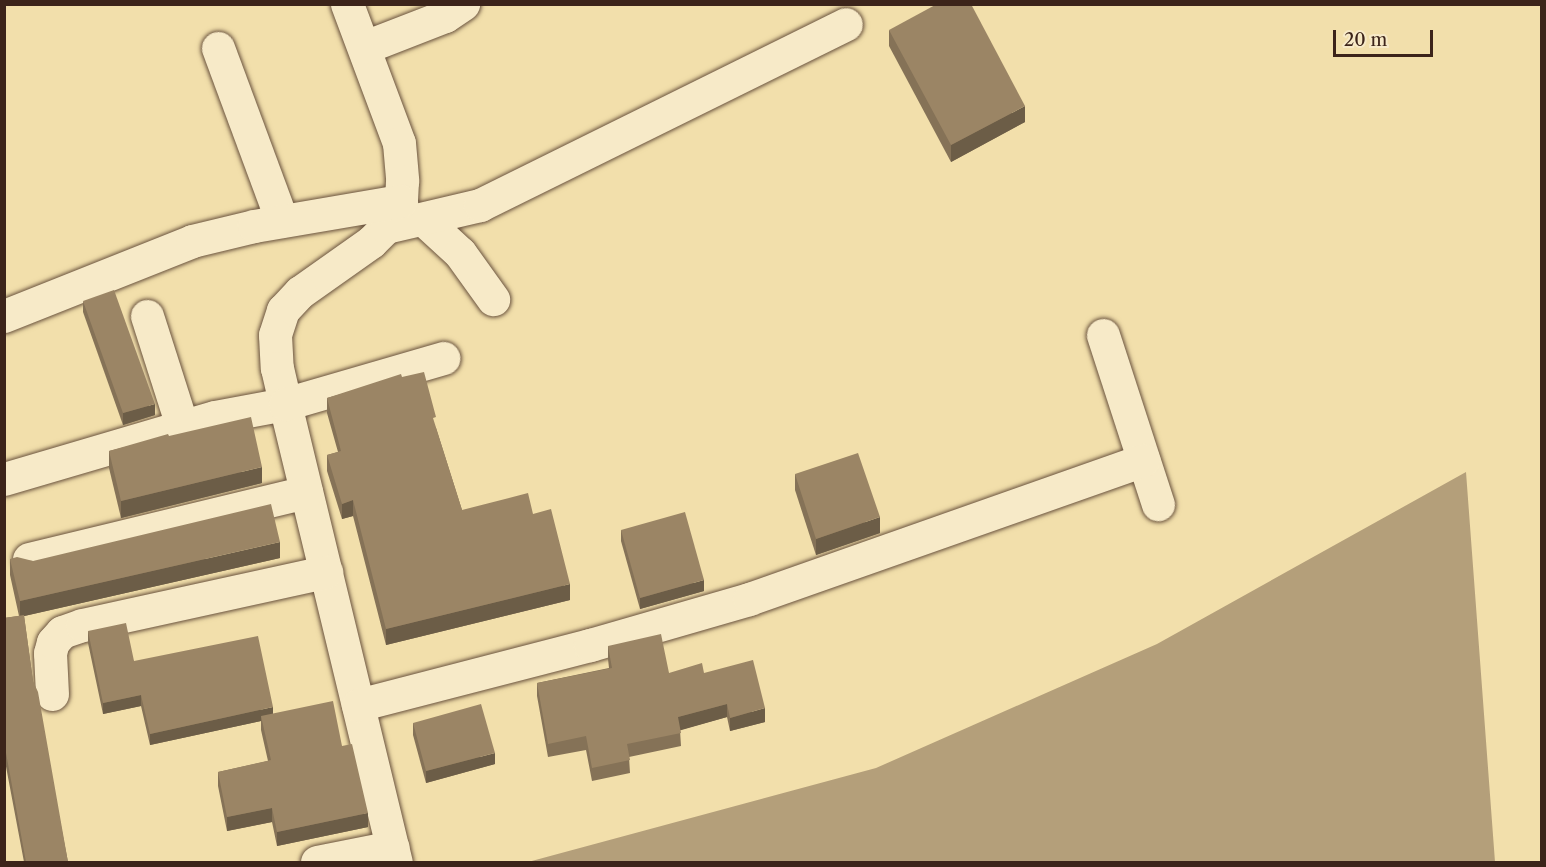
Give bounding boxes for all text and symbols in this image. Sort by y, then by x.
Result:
scale bar [1336,18,1436,56]
text: 20 m [1344,29,1387,51]

